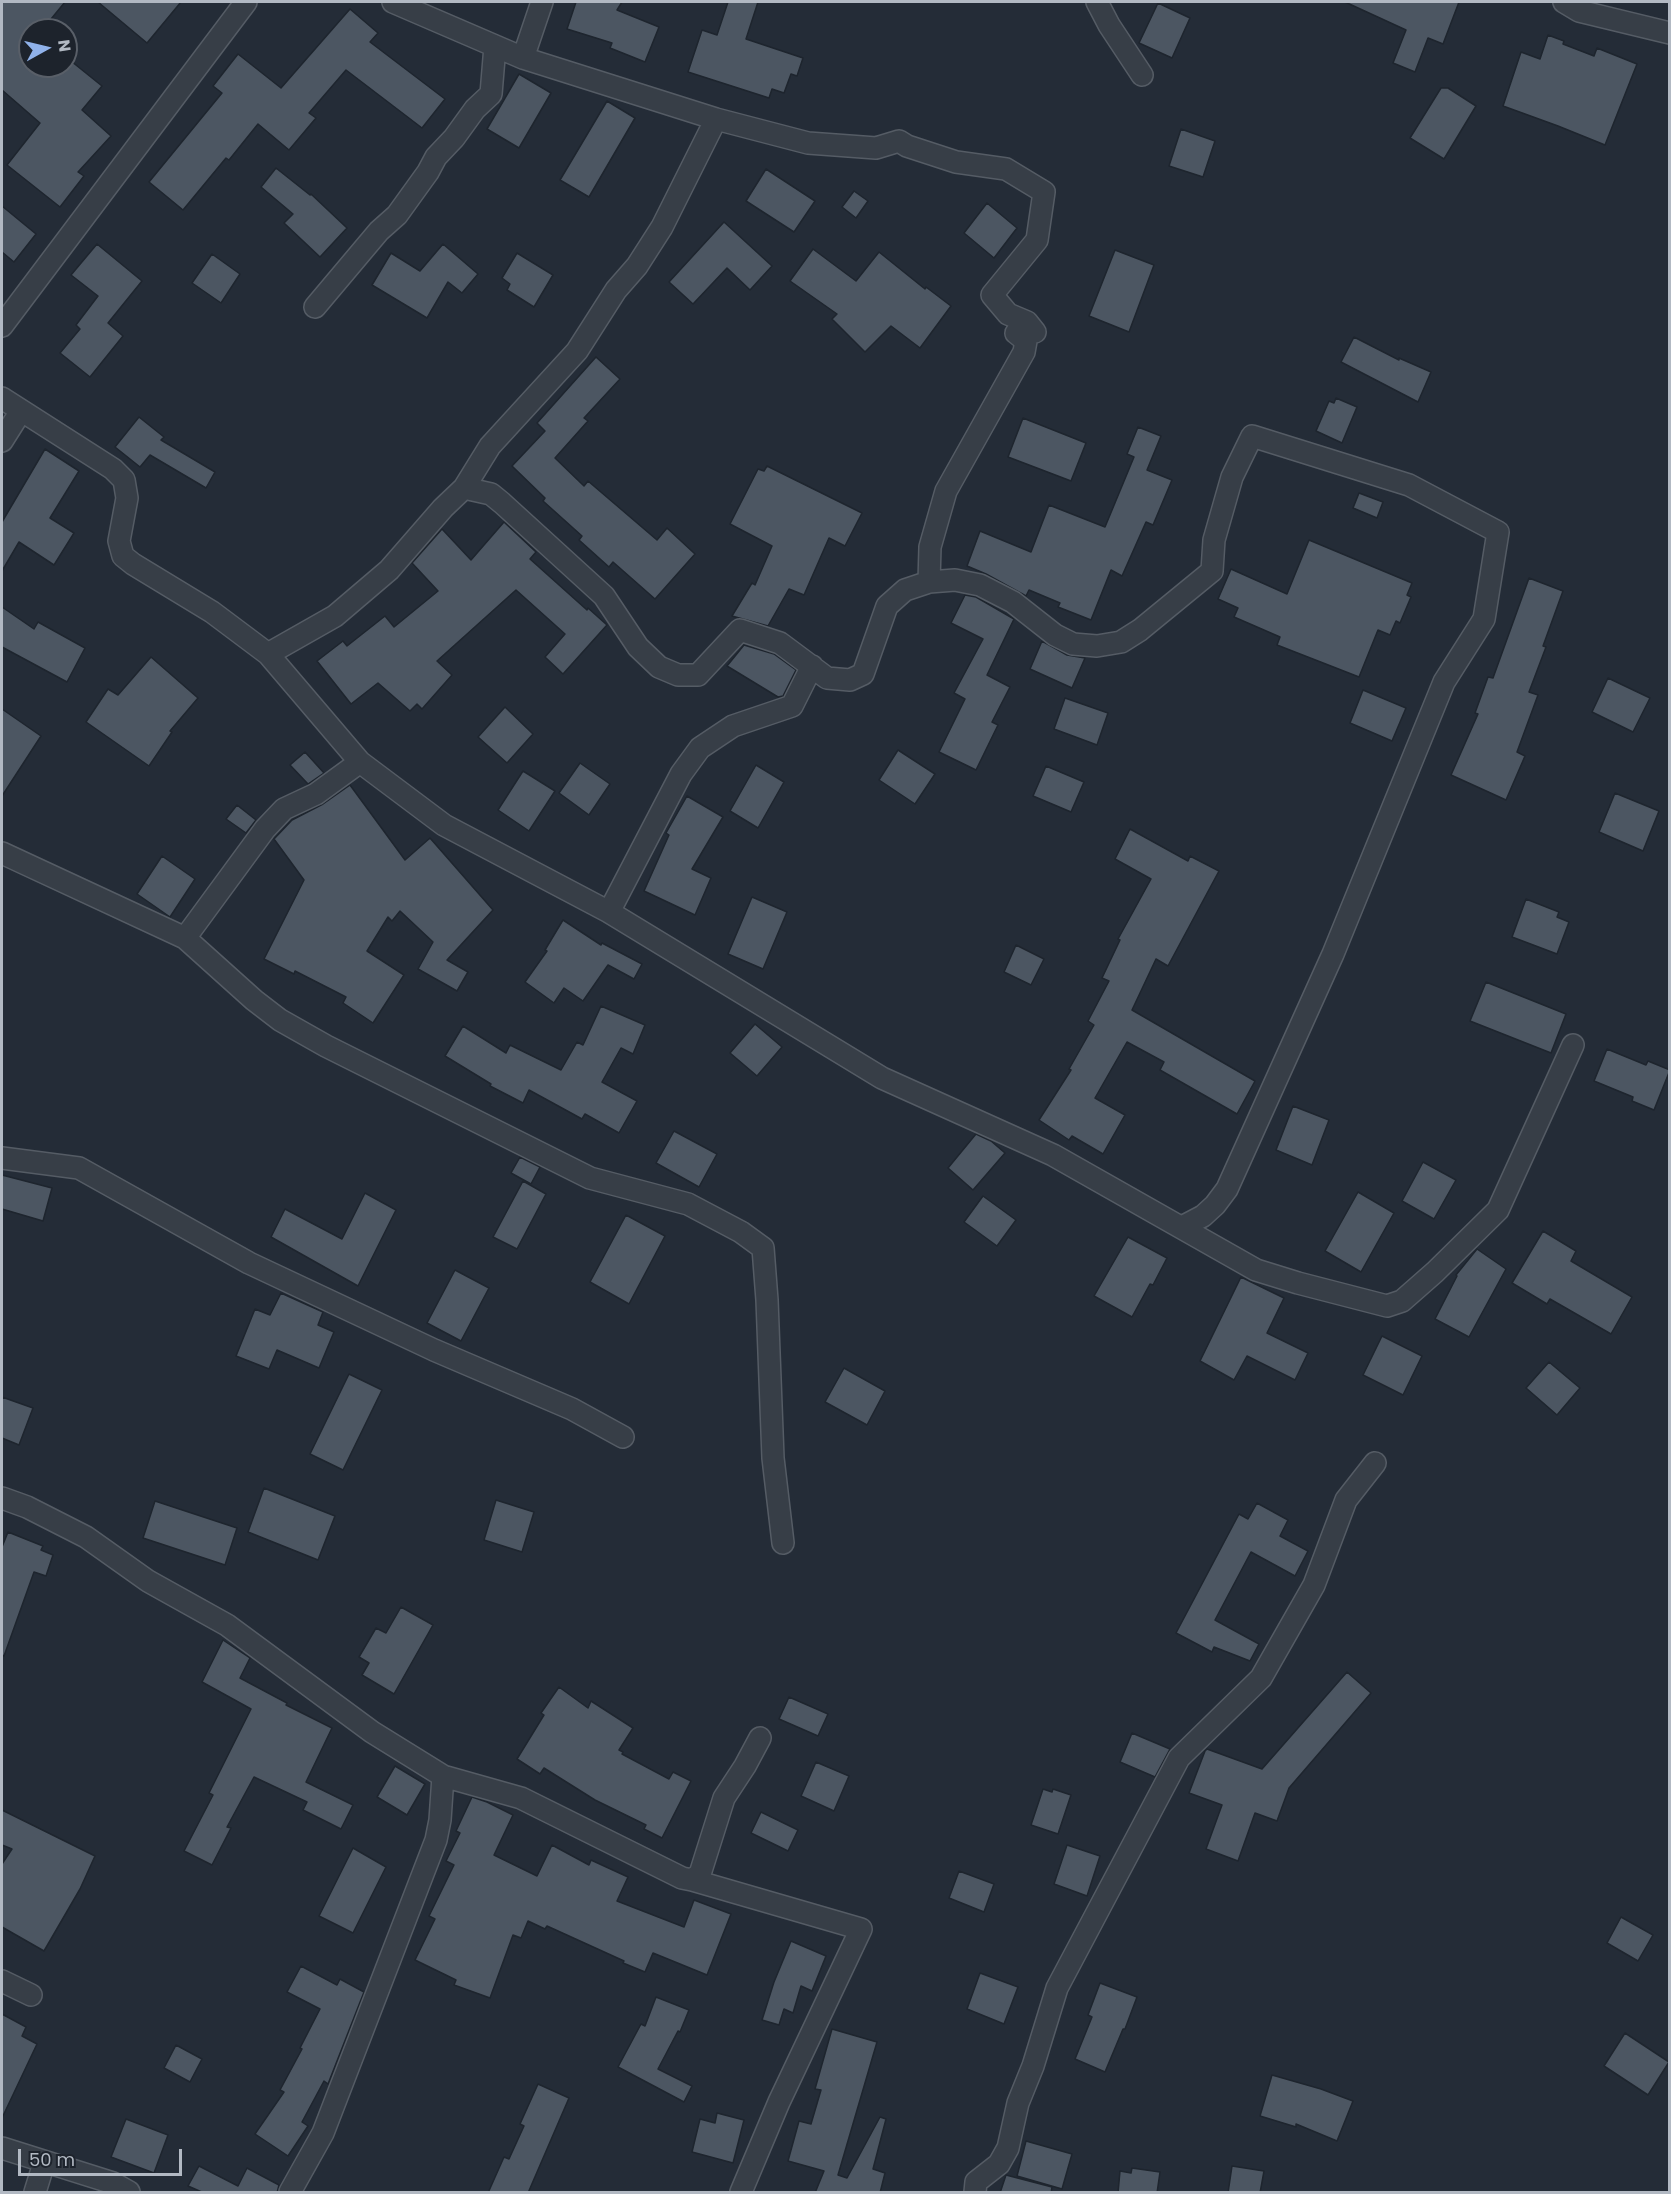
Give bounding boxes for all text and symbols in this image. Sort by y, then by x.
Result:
north arrow [18,18,78,78]
text: N [52,38,77,53]
scale bar [21,2137,184,2175]
text: 50 m [29,2147,75,2172]

